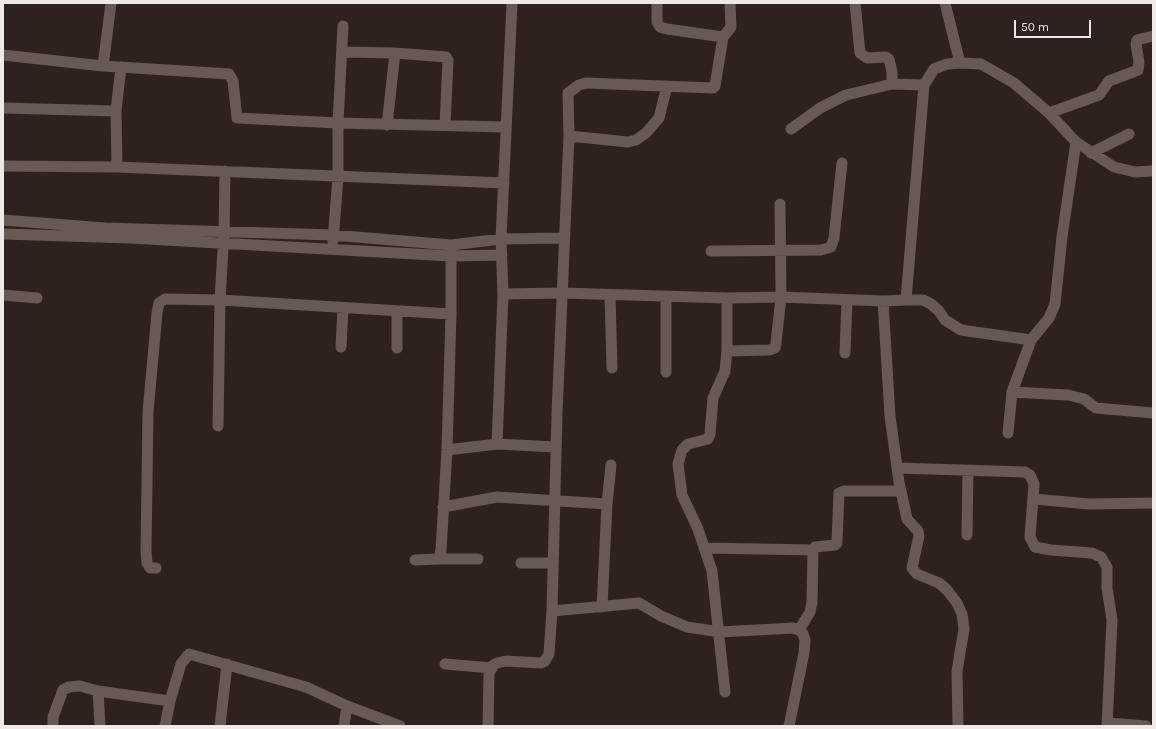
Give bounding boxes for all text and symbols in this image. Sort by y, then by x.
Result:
scale bar [1016,12,1093,38]
text: 50 m [1021,20,1049,34]

